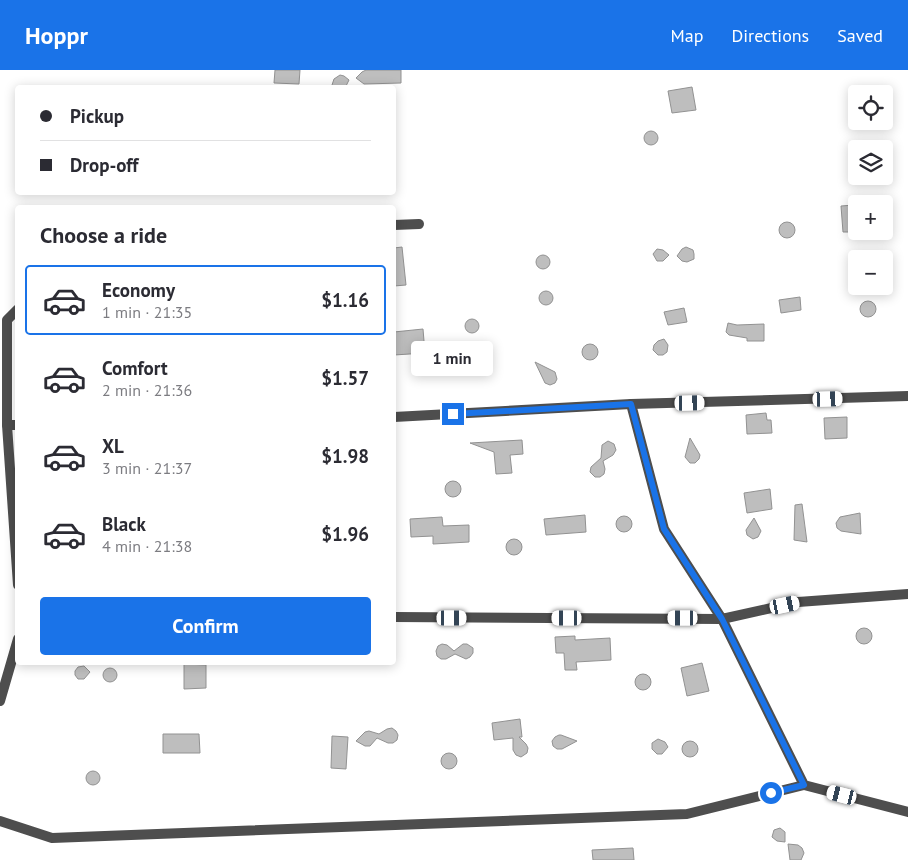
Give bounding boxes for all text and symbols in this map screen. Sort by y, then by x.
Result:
text: Hoppr [25,20,88,51]
text: Map [671,24,703,47]
text: Directions [731,24,809,47]
text: Saved [837,24,883,47]
map controls [848,85,893,295]
button: locate [848,85,893,130]
text: Pickup [70,104,124,128]
button: layers [848,140,893,185]
text: Drop-off [70,153,138,177]
button: + [848,195,893,240]
text: Choose a ride [40,221,167,249]
button: − [848,250,893,295]
icon: car [42,278,87,323]
text: Economy [102,278,175,302]
text: $1.16 [321,288,369,312]
text: 1 min · 21:35 [102,302,192,322]
callout: 1 min [412,342,494,376]
text: 1 min [432,348,472,368]
icon: car [42,356,87,401]
text: Comfort [102,356,168,380]
text: $1.57 [321,366,369,390]
text: 2 min · 21:36 [102,380,192,400]
car [812,391,843,407]
car [674,395,705,411]
route end [442,403,464,425]
icon: car [42,434,87,479]
text: XL [102,434,124,458]
text: $1.98 [321,444,369,468]
text: 3 min · 21:37 [102,458,192,478]
icon: car [42,512,87,557]
text: Black [102,512,146,536]
text: $1.96 [321,522,369,546]
text: 4 min · 21:38 [102,536,192,556]
car [768,595,801,615]
button: Confirm [40,597,371,655]
car [437,611,467,626]
car [552,611,582,626]
car [668,611,698,626]
route start [760,782,782,804]
car [825,784,858,806]

